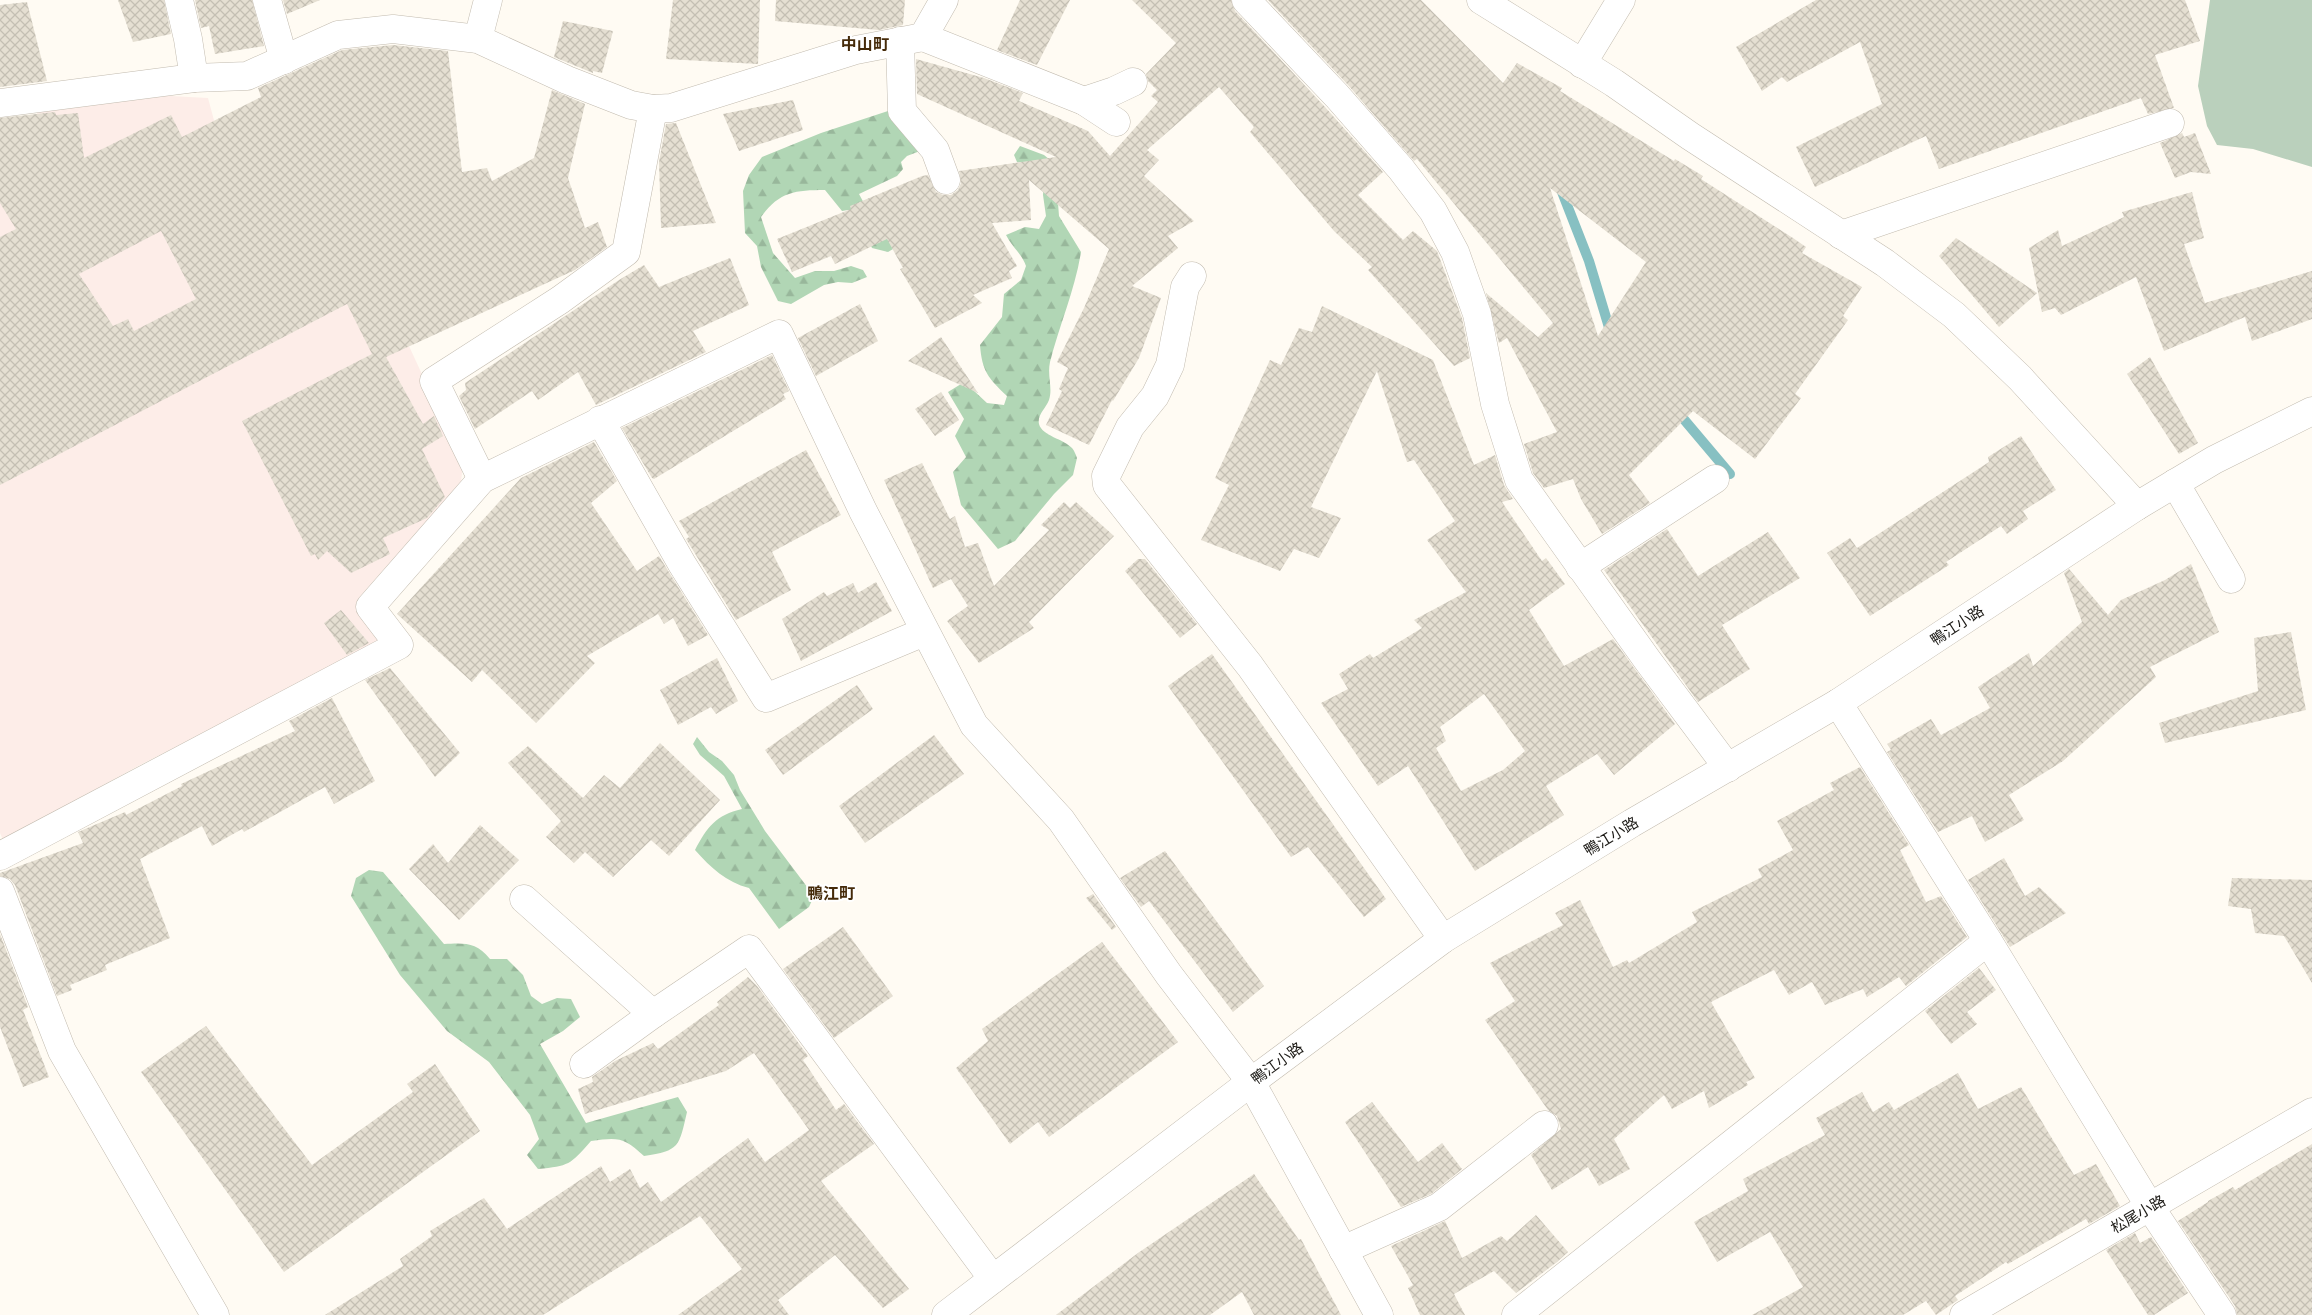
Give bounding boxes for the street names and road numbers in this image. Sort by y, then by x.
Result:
street label: 鴨江小路 [1927,602,1987,648]
street label: 鴨江小路 [1581,813,1641,859]
street label: 鴨江小路 [1248,1038,1306,1088]
street label: 松尾小路 [2108,1192,2168,1236]

